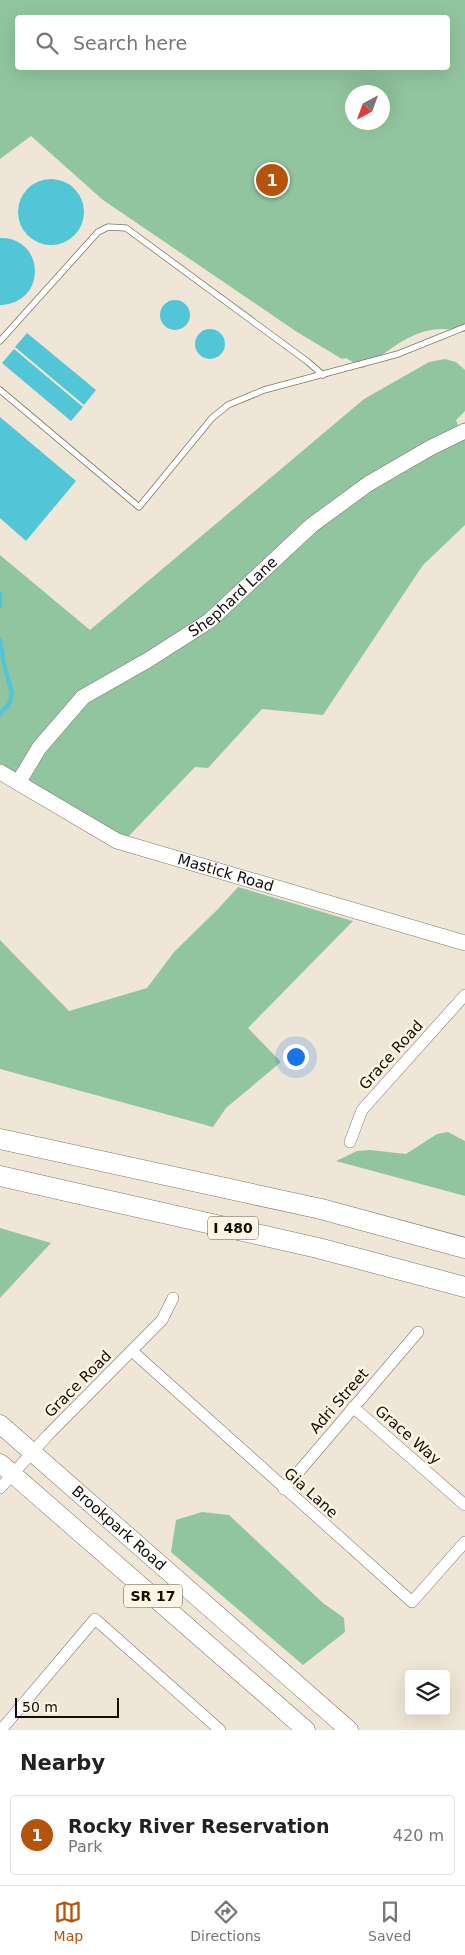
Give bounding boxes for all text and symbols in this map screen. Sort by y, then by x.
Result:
search box [15,15,450,70]
icon: search [33,29,61,57]
text: Search here [73,32,187,54]
north arrow [345,85,390,130]
pin: 1 [256,161,288,199]
street label: Shephard Lane [185,553,281,641]
street label: Mastick Road [175,850,276,895]
street label: Grace Road [355,1017,427,1093]
your location [283,1044,309,1070]
road number: I 480 [208,1216,258,1240]
street label: Grace Road [41,1347,115,1421]
street label: Adri Street [306,1365,372,1437]
street label: Grace Way [371,1402,445,1468]
street label: Gia Lane [280,1464,342,1522]
street label: Brookpark Road [68,1482,170,1574]
road number: SR 17 [124,1584,182,1608]
map controls [405,1670,450,1715]
button: layers [405,1670,450,1715]
scale bar [15,1695,119,1718]
text: 50 m [22,1699,58,1715]
text: Nearby [20,1751,105,1775]
text: Rocky River Reservation [68,1815,329,1837]
text: 1 [31,1826,43,1845]
text: 420 m [393,1826,444,1845]
text: Park [68,1837,103,1856]
tab: Map [54,1898,83,1944]
tab: Directions [190,1898,261,1944]
tab: Saved [368,1898,411,1944]

